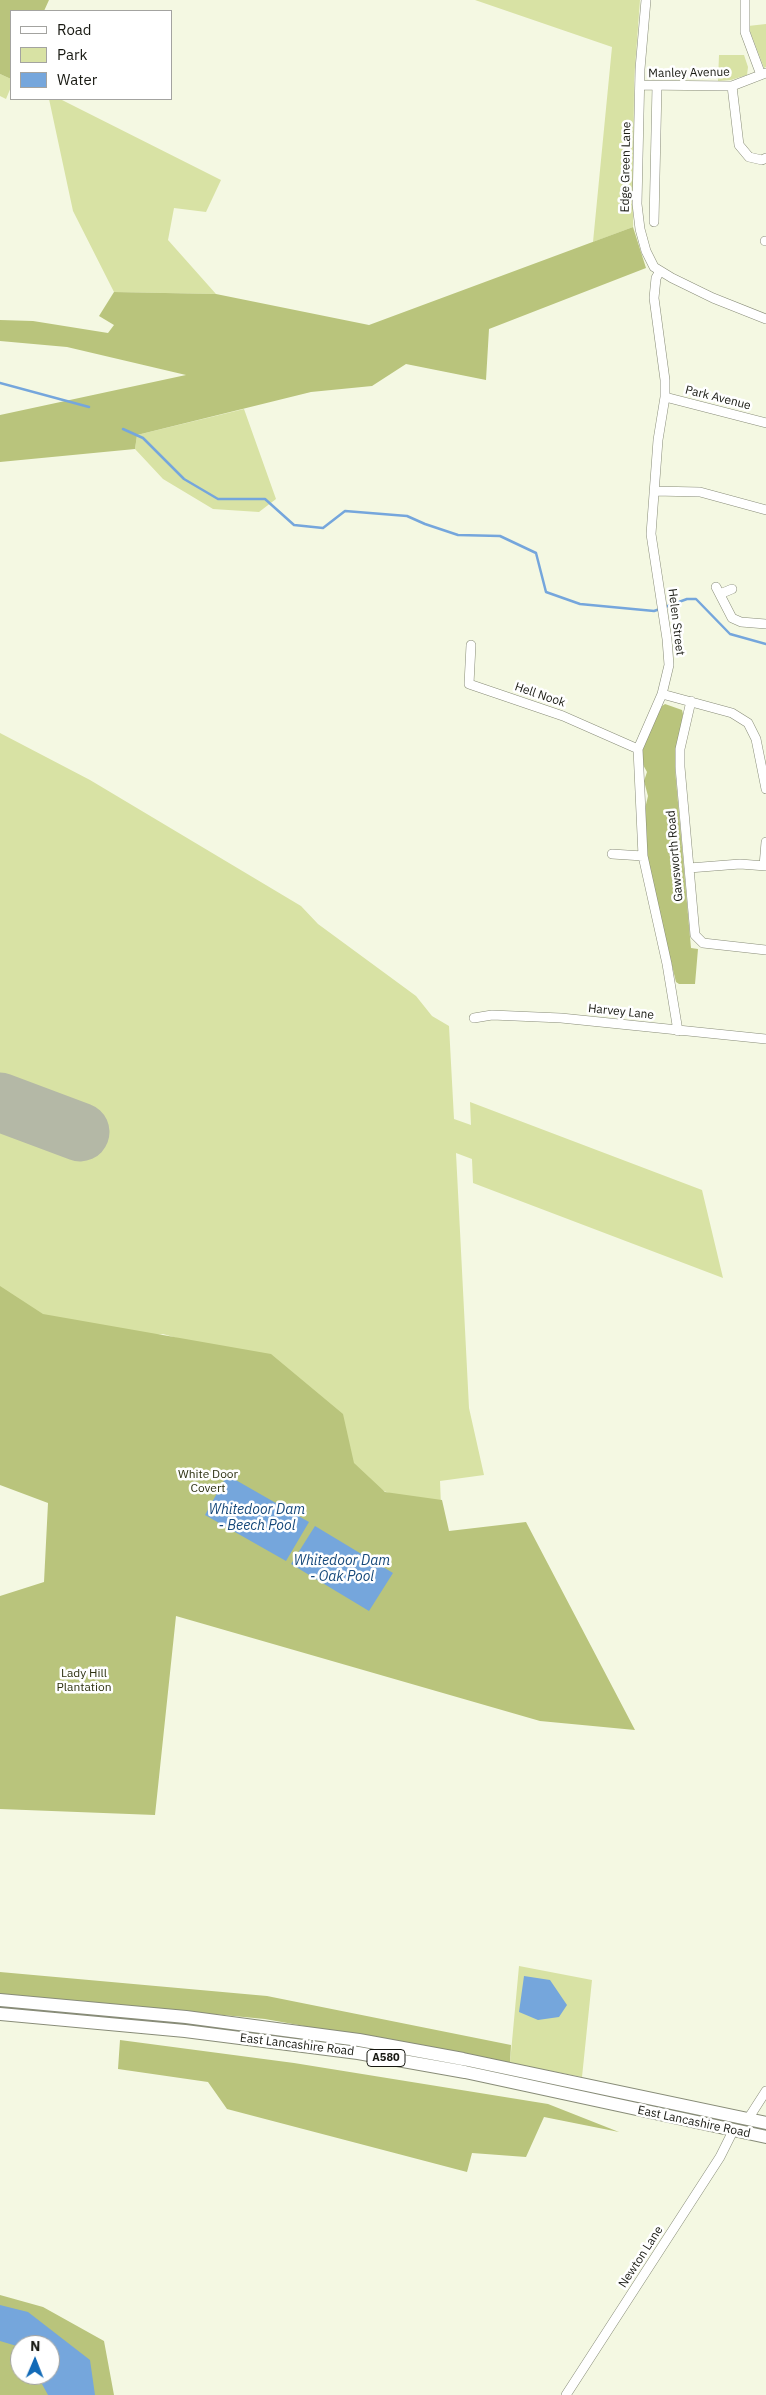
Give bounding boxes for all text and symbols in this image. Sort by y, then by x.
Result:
legend [10,10,172,100]
text: Road [57,20,92,39]
text: Park [57,45,87,64]
street label: Manley Avenue [648,65,730,81]
text: Water [57,70,97,89]
street label: Edge Green Lane [618,121,634,213]
street label: Park Avenue [684,383,752,413]
street label: Helen Street [665,588,687,656]
street label: Hell Nook [513,680,567,710]
street label: Gawsworth Road [664,810,686,902]
street label: Harvey Lane [587,1001,655,1023]
park label: White Door Covert [178,1468,238,1496]
water label: Whitedoor Dam - Beech Pool [209,1502,305,1534]
water label: Whitedoor Dam - Oak Pool [294,1553,390,1585]
park label: Lady Hill Plantation [56,1667,112,1695]
street label: East Lancashire Road [239,2031,355,2059]
road number: A580 [367,2050,405,2066]
street label: East Lancashire Road [636,2103,752,2141]
street label: Newton Lane [616,2223,666,2291]
north arrow [10,2335,60,2385]
text: N [30,2337,40,2355]

